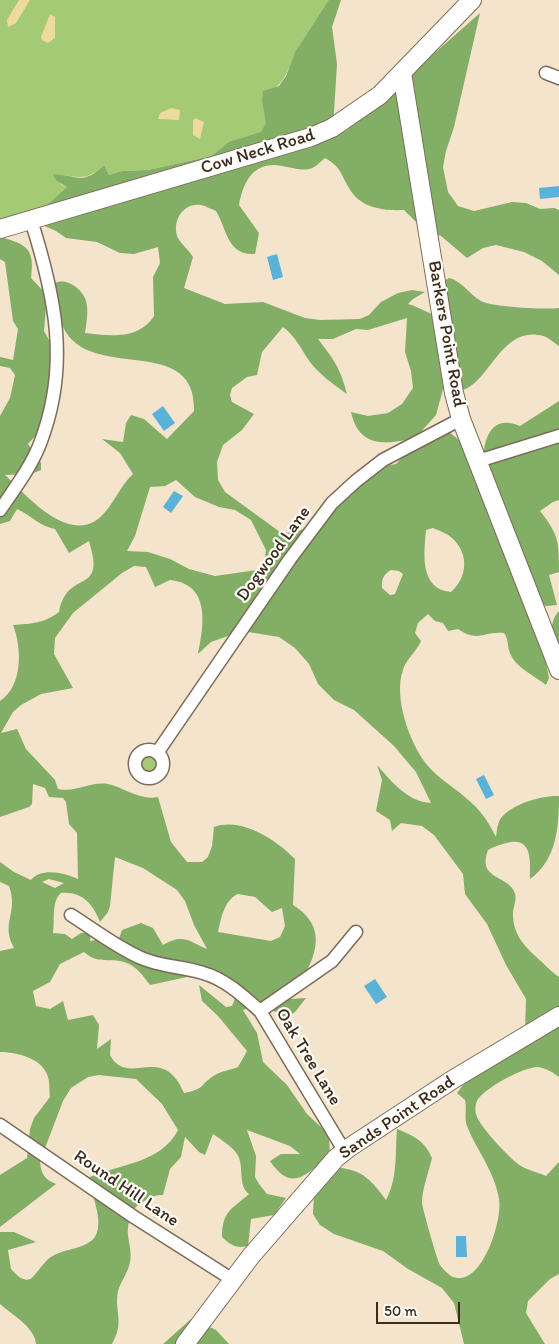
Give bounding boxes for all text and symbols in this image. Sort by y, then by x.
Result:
street label: Cow Neck Road [198,124,318,180]
street label: Barkers Point Road [422,259,470,409]
street label: Dogwood Lane [232,502,316,606]
street label: Oak Tree Lane [270,1004,346,1110]
street label: Sands Point Road [335,1071,459,1165]
street label: Round Hill Lane [69,1146,183,1232]
scale bar [379,1292,463,1324]
text: 50 m [384,1302,417,1320]

